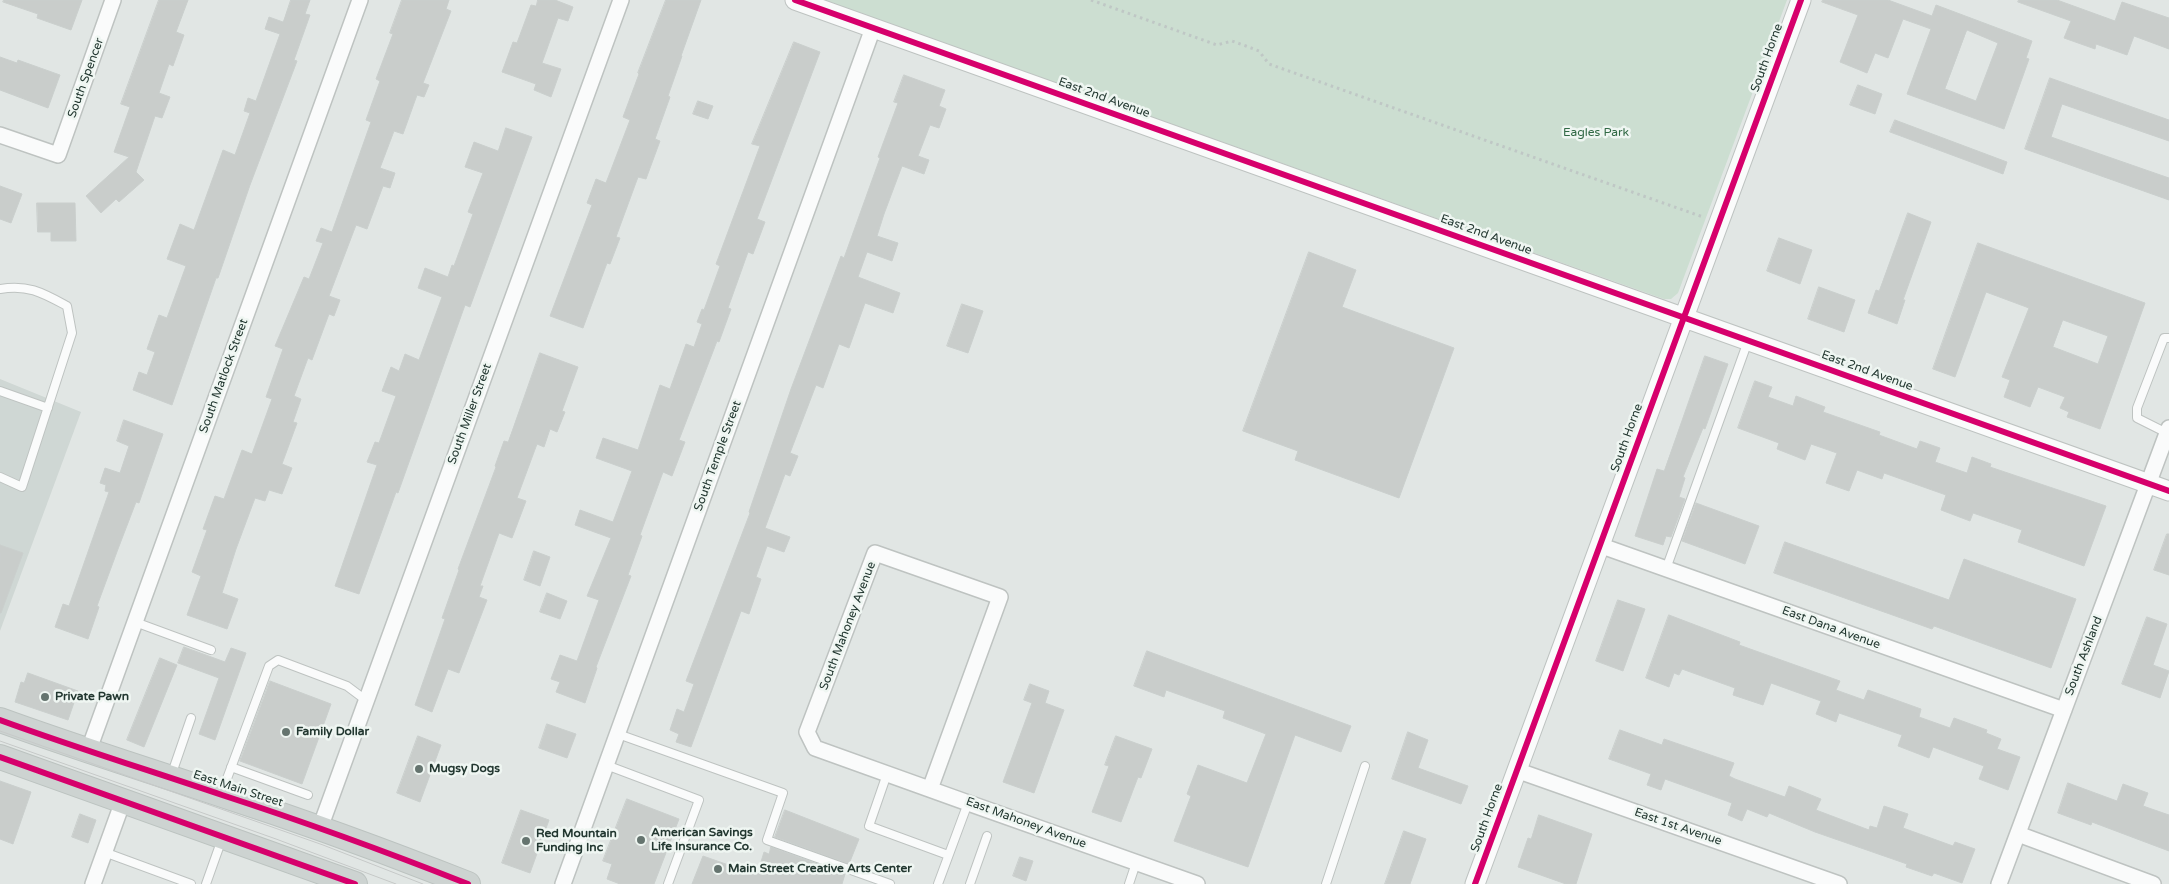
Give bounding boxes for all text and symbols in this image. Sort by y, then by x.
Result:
street label: South Horne [1748,22,1786,94]
street label: South Spencer [65,36,107,120]
street label: East 2nd Avenue [1056,75,1152,121]
park label: Eagles Park [1563,126,1629,140]
street label: East 2nd Avenue [1438,212,1534,258]
street label: South Matlock Street [197,317,251,435]
street label: East 2nd Avenue [1819,348,1915,394]
street label: South Miller Street [445,362,495,466]
street label: South Temple Street [691,399,745,513]
street label: South Horne [1608,402,1646,474]
street label: South Mahoney Avenue [817,560,879,692]
street label: East Dana Avenue [1780,604,1882,652]
street label: South Ashland [2062,614,2106,698]
place label: Private Pawn [55,690,129,704]
marker: Private Pawn [39,691,51,703]
place label: Family Dollar [296,725,369,739]
marker: Family Dollar [280,726,292,738]
place label: Mugsy Dogs [429,762,500,776]
marker: Mugsy Dogs [413,763,425,775]
street label: East Main Street [191,768,285,810]
street label: South Horne [1468,782,1506,854]
street label: East Mahoney Avenue [964,794,1088,852]
street label: East 1st Avenue [1632,805,1724,849]
place label: American Savings Life Insurance Co. [651,826,753,854]
place label: Red Mountain Funding Inc [536,827,617,855]
marker: American Savings Life Insurance Co. [635,834,647,846]
marker: Red Mountain Funding Inc [520,835,532,847]
place label: Main Street Creative Arts Center [728,862,912,876]
marker: Main Street Creative Arts Center [712,863,724,875]

